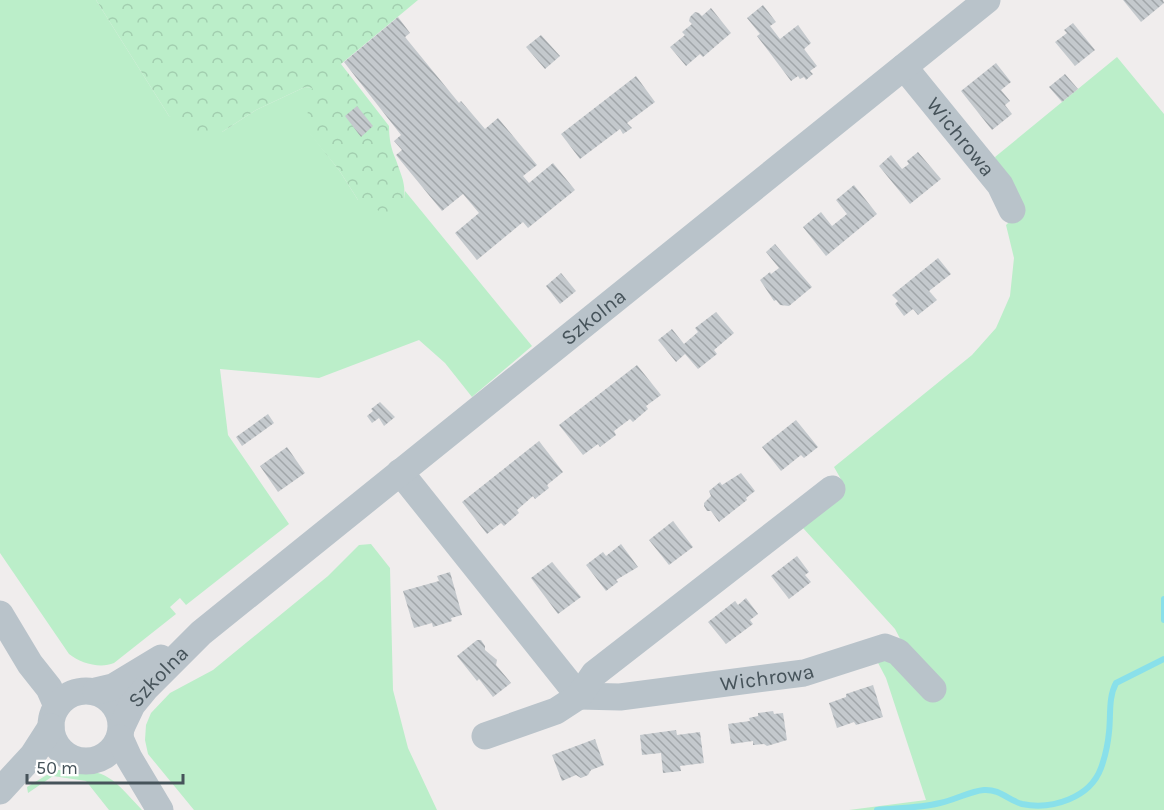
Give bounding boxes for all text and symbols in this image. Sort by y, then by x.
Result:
street label: Wichrowa [922,93,1000,181]
street label: Szkolna [556,284,631,350]
street label: Szkolna [123,641,193,712]
street label: Wichrowa [719,659,817,696]
scale bar [27,747,183,785]
text: 50 m [36,757,78,779]

